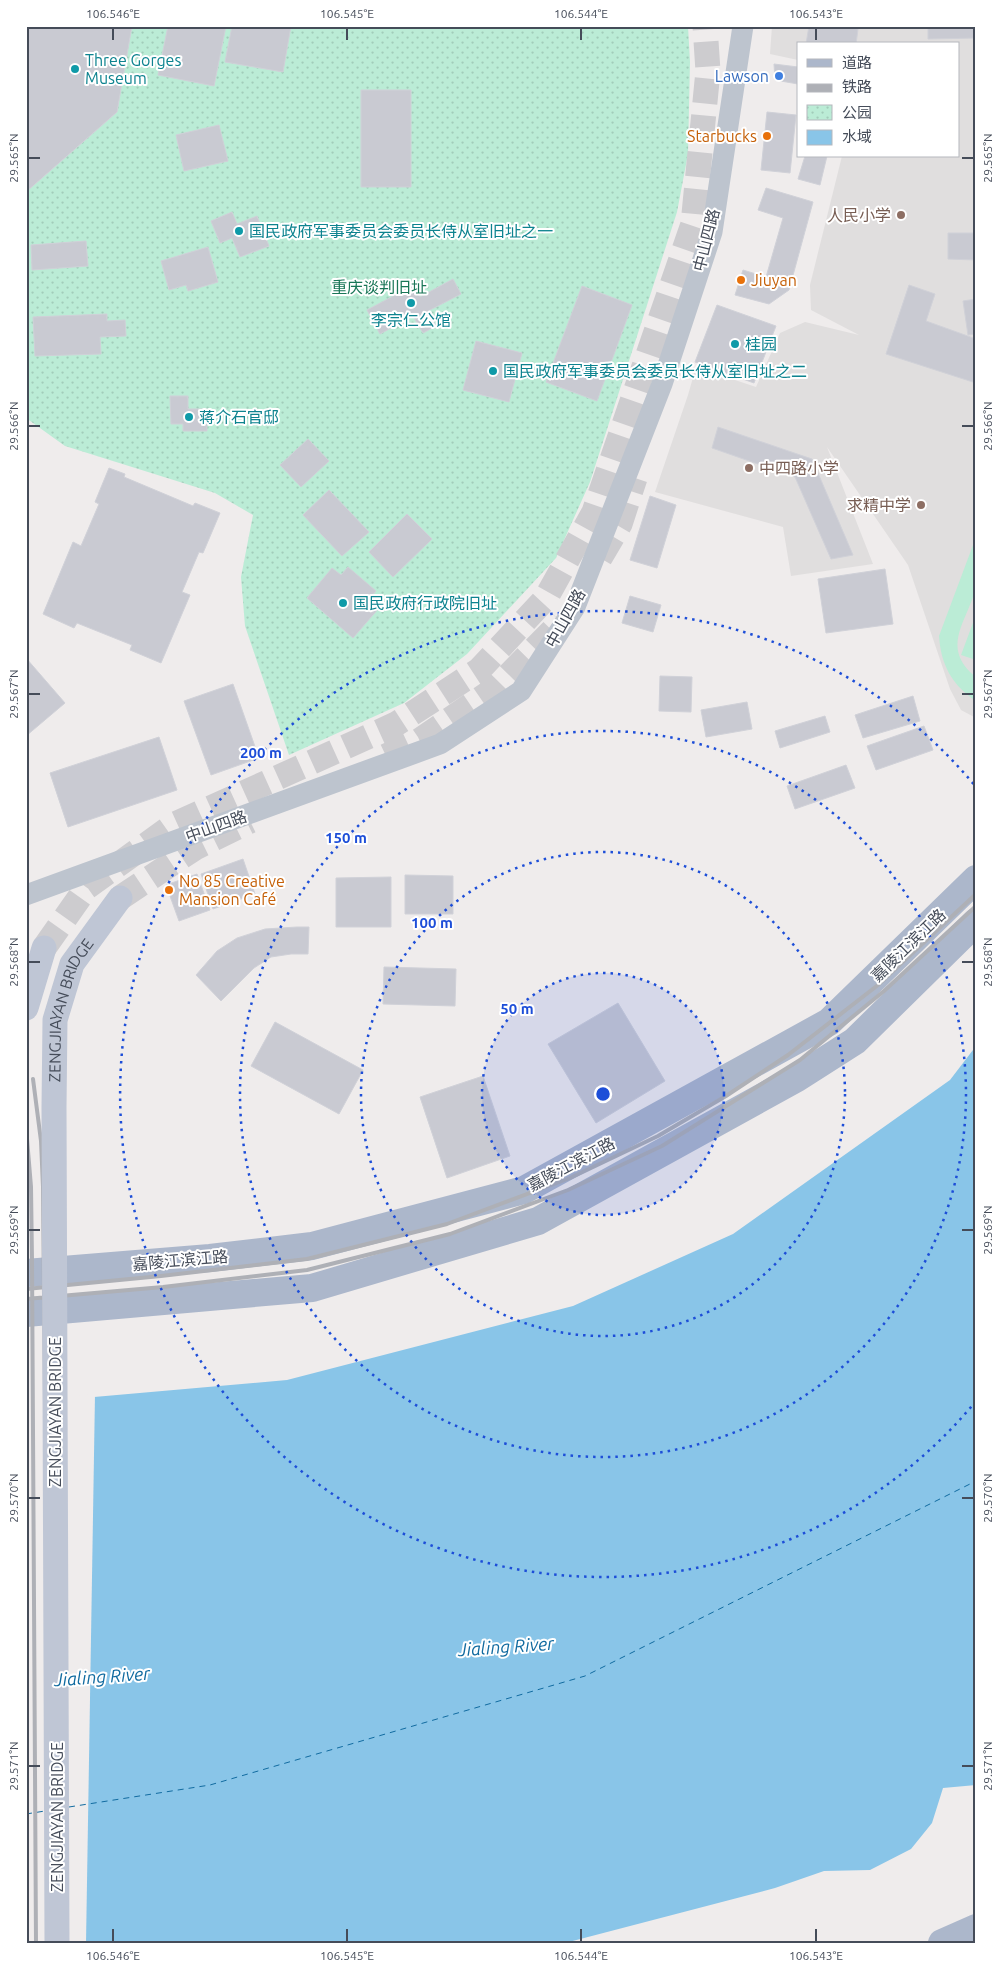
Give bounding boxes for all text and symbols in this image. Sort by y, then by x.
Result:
text: 106.546°E [86,7,140,20]
text: 106.545°E [320,7,374,20]
text: 106.544°E [554,7,608,20]
text: 106.543°E [789,7,843,20]
legend [797,42,960,158]
place label: Three Gorges Museum [85,51,181,87]
text: 道路 [842,54,872,71]
marker: Three Gorges Museum [69,63,81,75]
place label: Lawson [715,67,769,85]
marker: Lawson [773,70,785,82]
text: 铁路 [842,78,872,95]
text: 公园 [842,104,872,121]
place label: Starbucks [687,127,757,145]
text: 水域 [842,128,872,145]
marker: Starbucks [761,130,773,142]
text: 29.565°N [7,133,20,183]
text: 29.565°N [981,133,994,183]
place label: 人民小学 [827,206,891,224]
street label: 中山四路 [690,207,722,273]
marker: 人民小学 [895,209,907,221]
place label: 国民政府军事委员会委员长侍从室旧址之一 [249,222,553,240]
marker: 国民政府军事委员会委员长侍从室旧址之一 [233,225,245,237]
place label: Jiuyan [751,271,797,289]
marker: Jiuyan [735,274,747,286]
park label: 重庆谈判旧址 [331,278,427,296]
marker: 李宗仁公馆 [405,297,417,309]
place label: 李宗仁公馆 [371,311,451,329]
place label: 桂园 [745,335,777,353]
marker: 桂园 [729,338,741,350]
place label: 国民政府军事委员会委员长侍从室旧址之二 [503,362,807,380]
marker: 国民政府军事委员会委员长侍从室旧址之二 [487,365,499,377]
text: 29.566°N [7,401,20,451]
text: 29.566°N [981,401,994,451]
place label: 蒋介石官邸 [199,408,279,426]
marker: 蒋介石官邸 [183,411,195,423]
place label: 中四路小学 [759,459,839,477]
marker: 中四路小学 [743,462,755,474]
place label: 求精中学 [847,496,911,514]
marker: 求精中学 [915,499,927,511]
street label: 中山四路 [542,586,588,650]
place label: 国民政府行政院旧址 [353,594,497,612]
marker: 国民政府行政院旧址 [337,597,349,609]
text: 29.567°N [7,669,20,719]
text: 29.567°N [981,669,994,719]
text: 200 m [240,744,282,761]
street label: 中山四路 [183,807,249,845]
text: 150 m [325,829,367,846]
place label: No 85 Creative Mansion Café [179,872,285,908]
marker: No 85 Creative Mansion Café [163,884,175,896]
street label: 嘉陵江滨江路 [867,905,949,985]
text: 100 m [411,914,453,931]
street label: ZENGJIAYAN BRIDGE [45,935,97,1082]
text: 29.568°N [7,937,20,987]
text: 29.568°N [981,937,994,987]
text: 50 m [500,1000,534,1017]
centre of rings [594,1085,612,1103]
street label: 嘉陵江滨江路 [524,1134,618,1194]
text: 29.569°N [7,1205,20,1255]
text: 29.569°N [981,1205,994,1255]
street label: 嘉陵江滨江路 [131,1247,229,1273]
street label: ZENGJIAYAN BRIDGE [46,1337,64,1487]
text: 29.570°N [7,1473,20,1523]
text: 29.570°N [981,1473,994,1523]
water label: Jialing River [456,1633,556,1659]
water label: Jialing River [52,1663,152,1689]
text: 29.571°N [7,1741,20,1791]
text: 29.571°N [981,1741,994,1791]
street label: ZENGJIAYAN BRIDGE [48,1742,66,1892]
text: 106.546°E [86,1949,140,1962]
text: 106.545°E [320,1949,374,1962]
text: 106.544°E [554,1949,608,1962]
text: 106.543°E [789,1949,843,1962]

